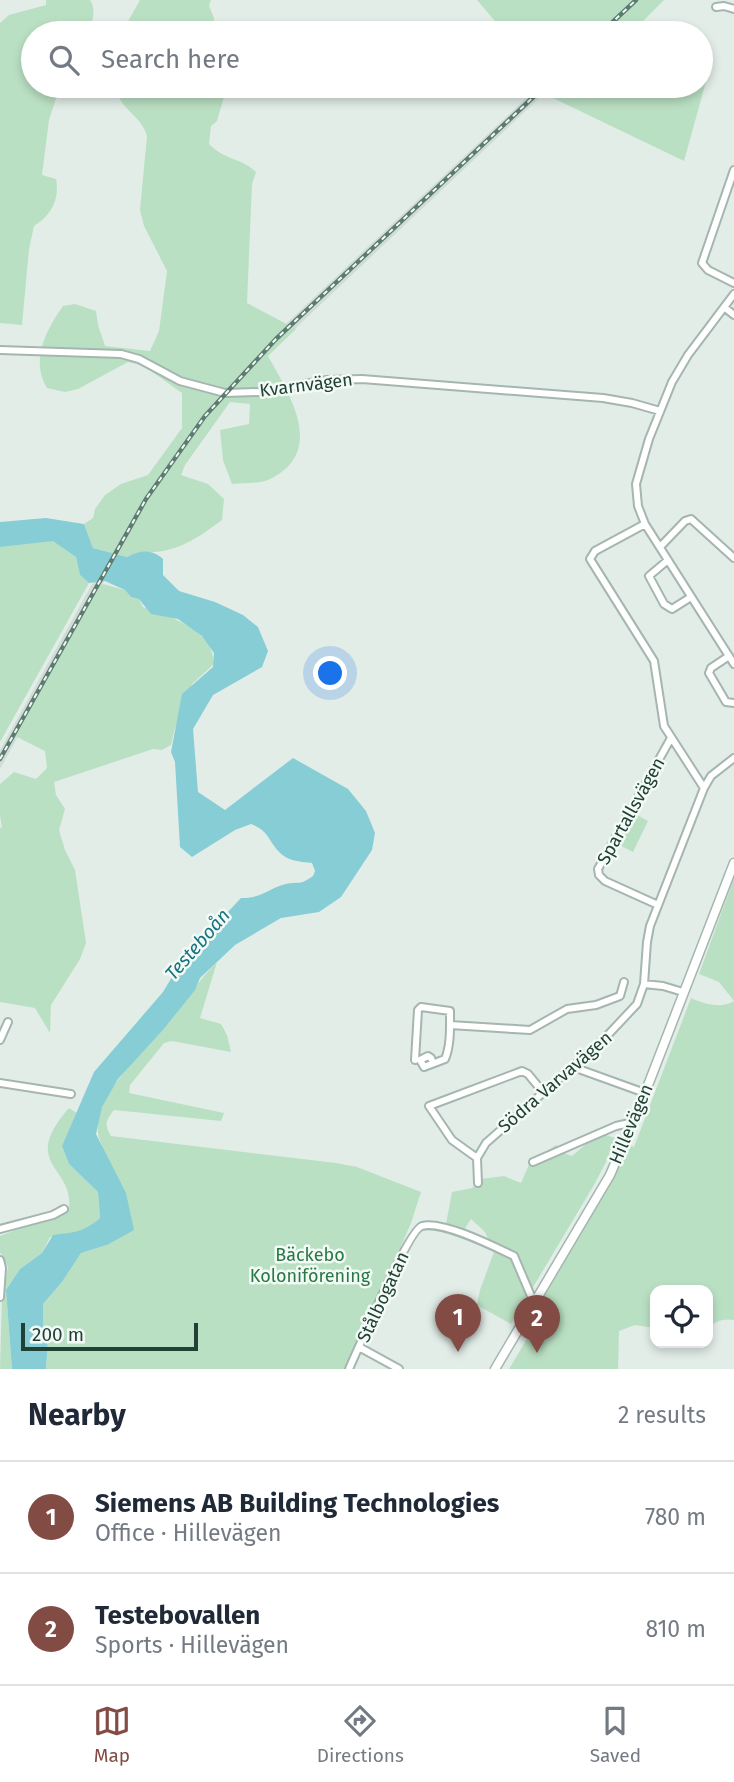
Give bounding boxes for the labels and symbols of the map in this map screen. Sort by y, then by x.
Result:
street label: Kvarnvägen [258,368,354,402]
your location [313,656,347,690]
street label: Spartallsvägen [592,753,670,869]
water label: Testeboån [160,904,235,985]
street label: Södra Varvavägen [494,1027,616,1137]
street label: Hillevägen [604,1081,658,1167]
park label: Bäckebo Koloniförening [250,1244,371,1287]
street label: Stålbogatan [352,1248,414,1346]
pin: 1 [435,1294,481,1352]
pin: 2 [514,1295,560,1353]
scale bar [21,1320,198,1352]

